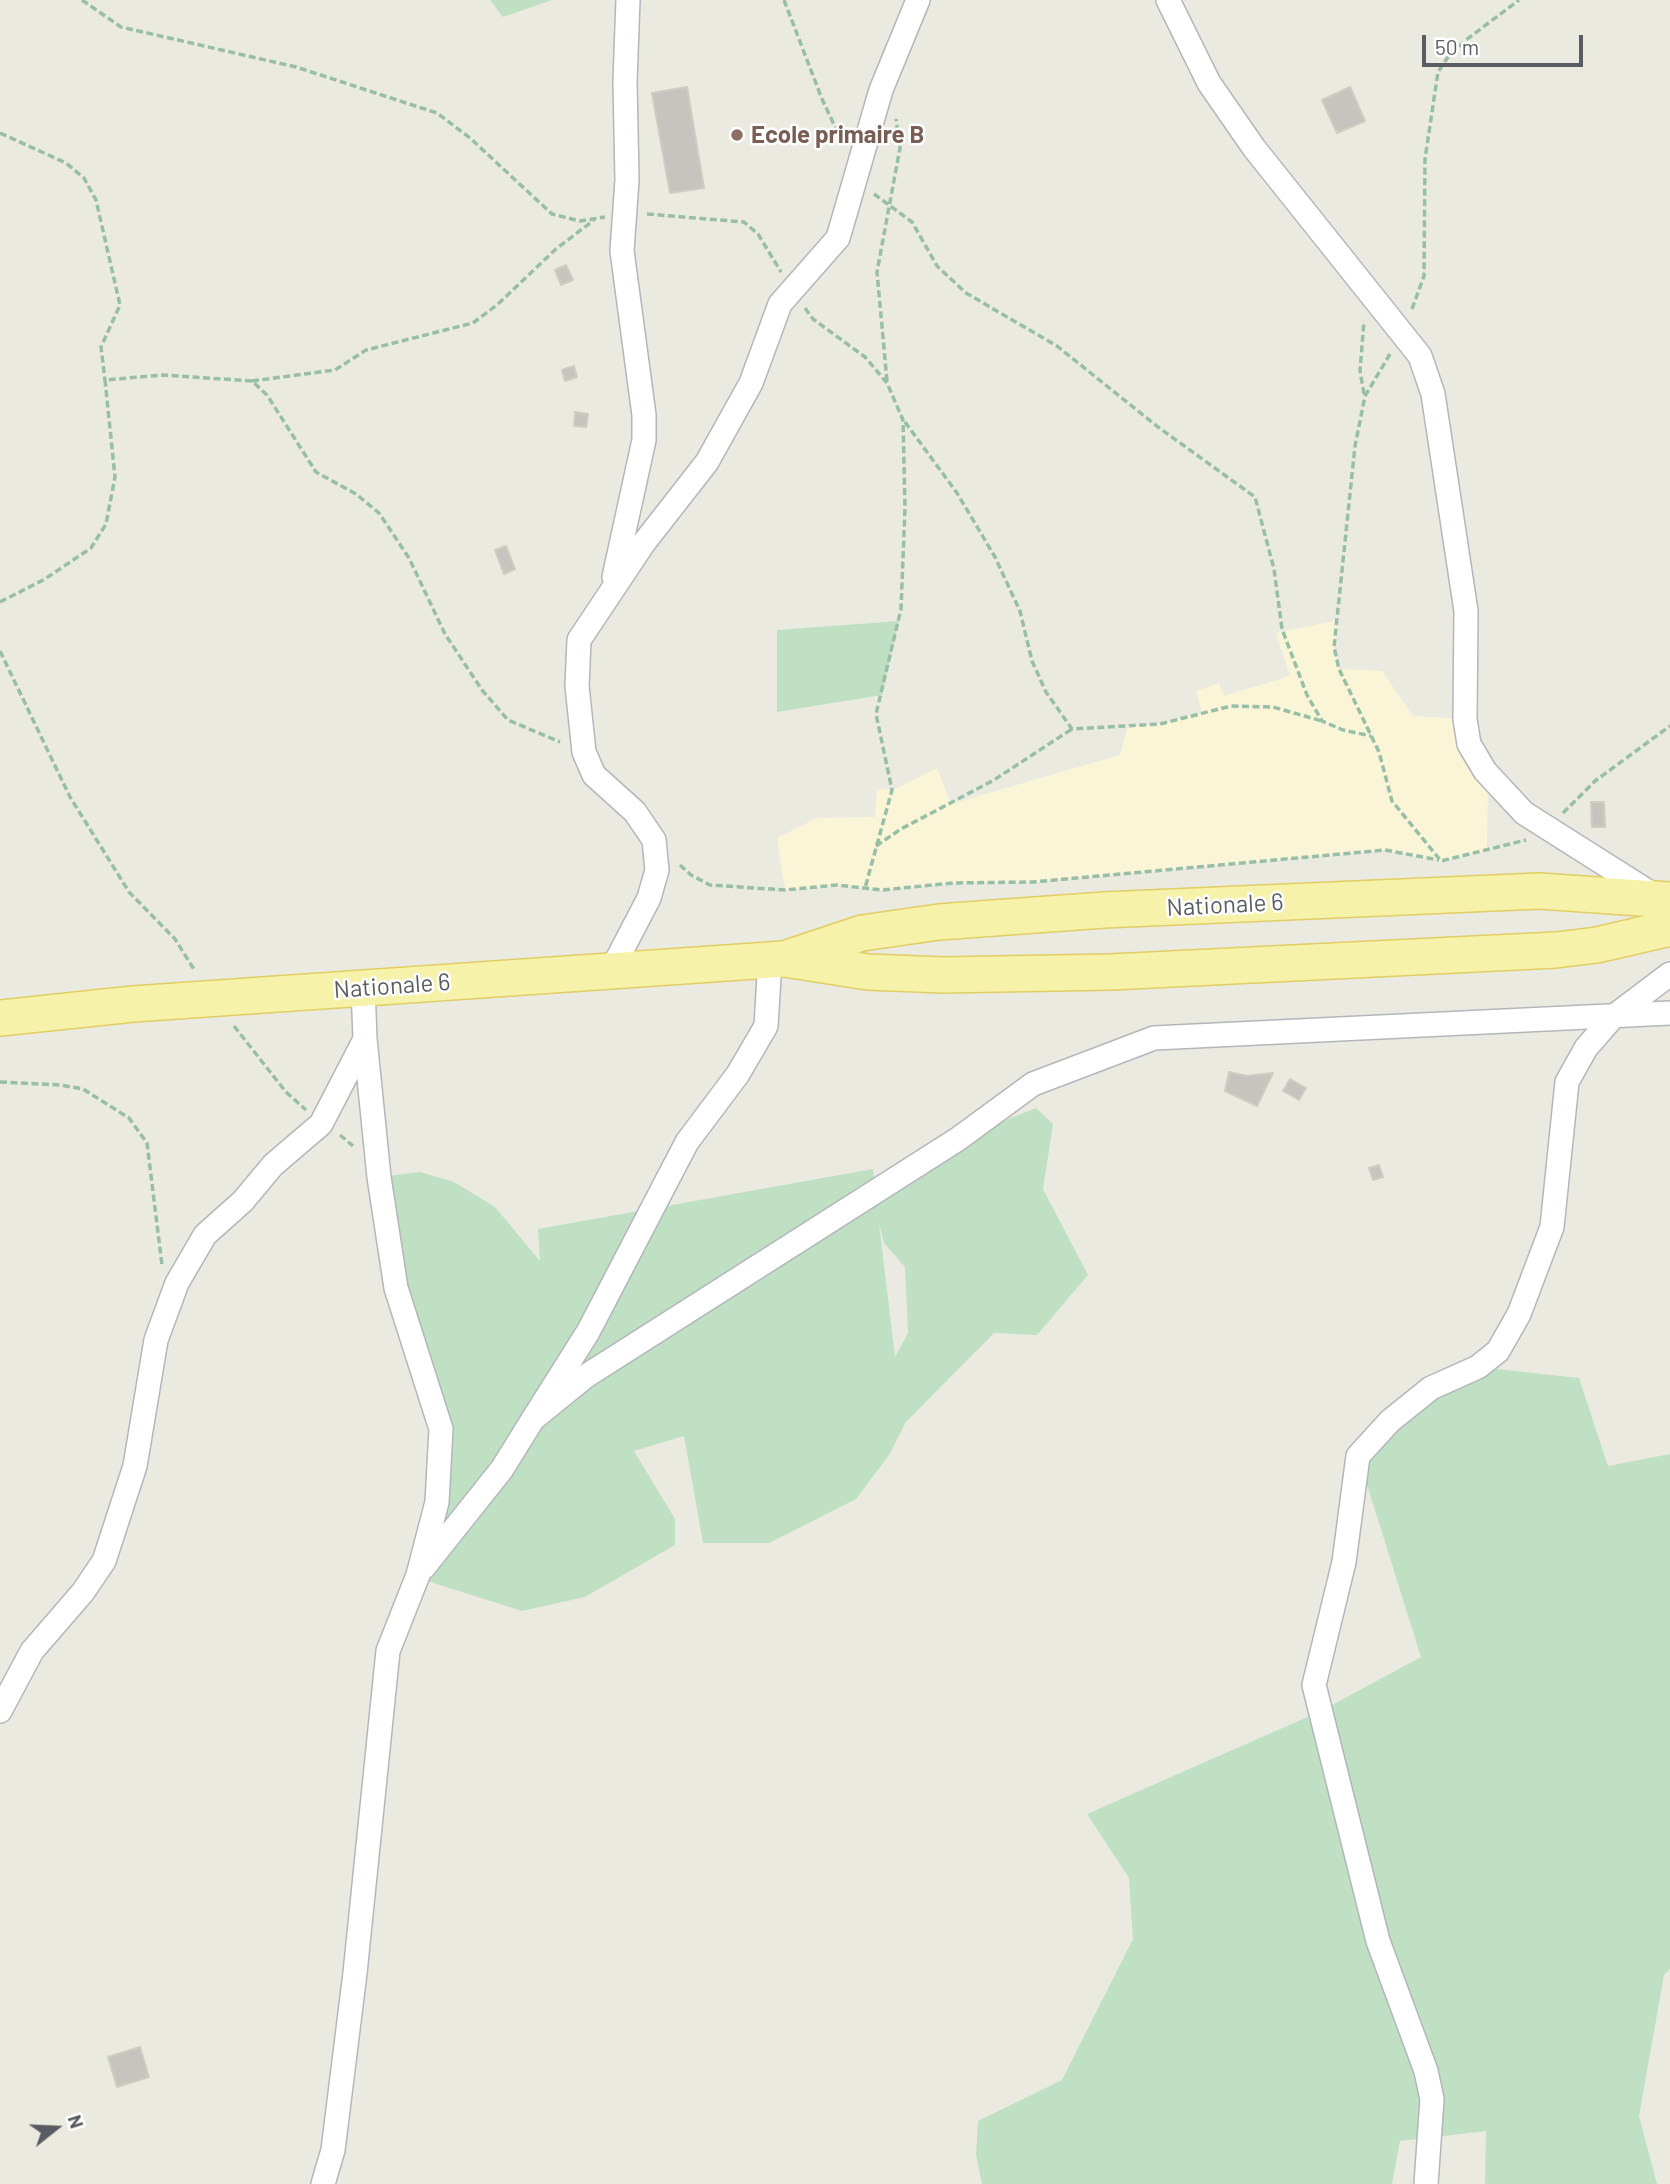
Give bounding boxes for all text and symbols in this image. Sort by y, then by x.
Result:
scale bar [1425,21,1586,65]
text: 50 m [1435,34,1479,59]
place label: Ecole primaire B [751,121,924,149]
marker: Ecole primaire B [729,127,745,143]
street label: Nationale 6 [1166,888,1284,922]
street label: Nationale 6 [333,968,451,1004]
north arrow [21,2093,91,2163]
text: N [64,2112,89,2131]

